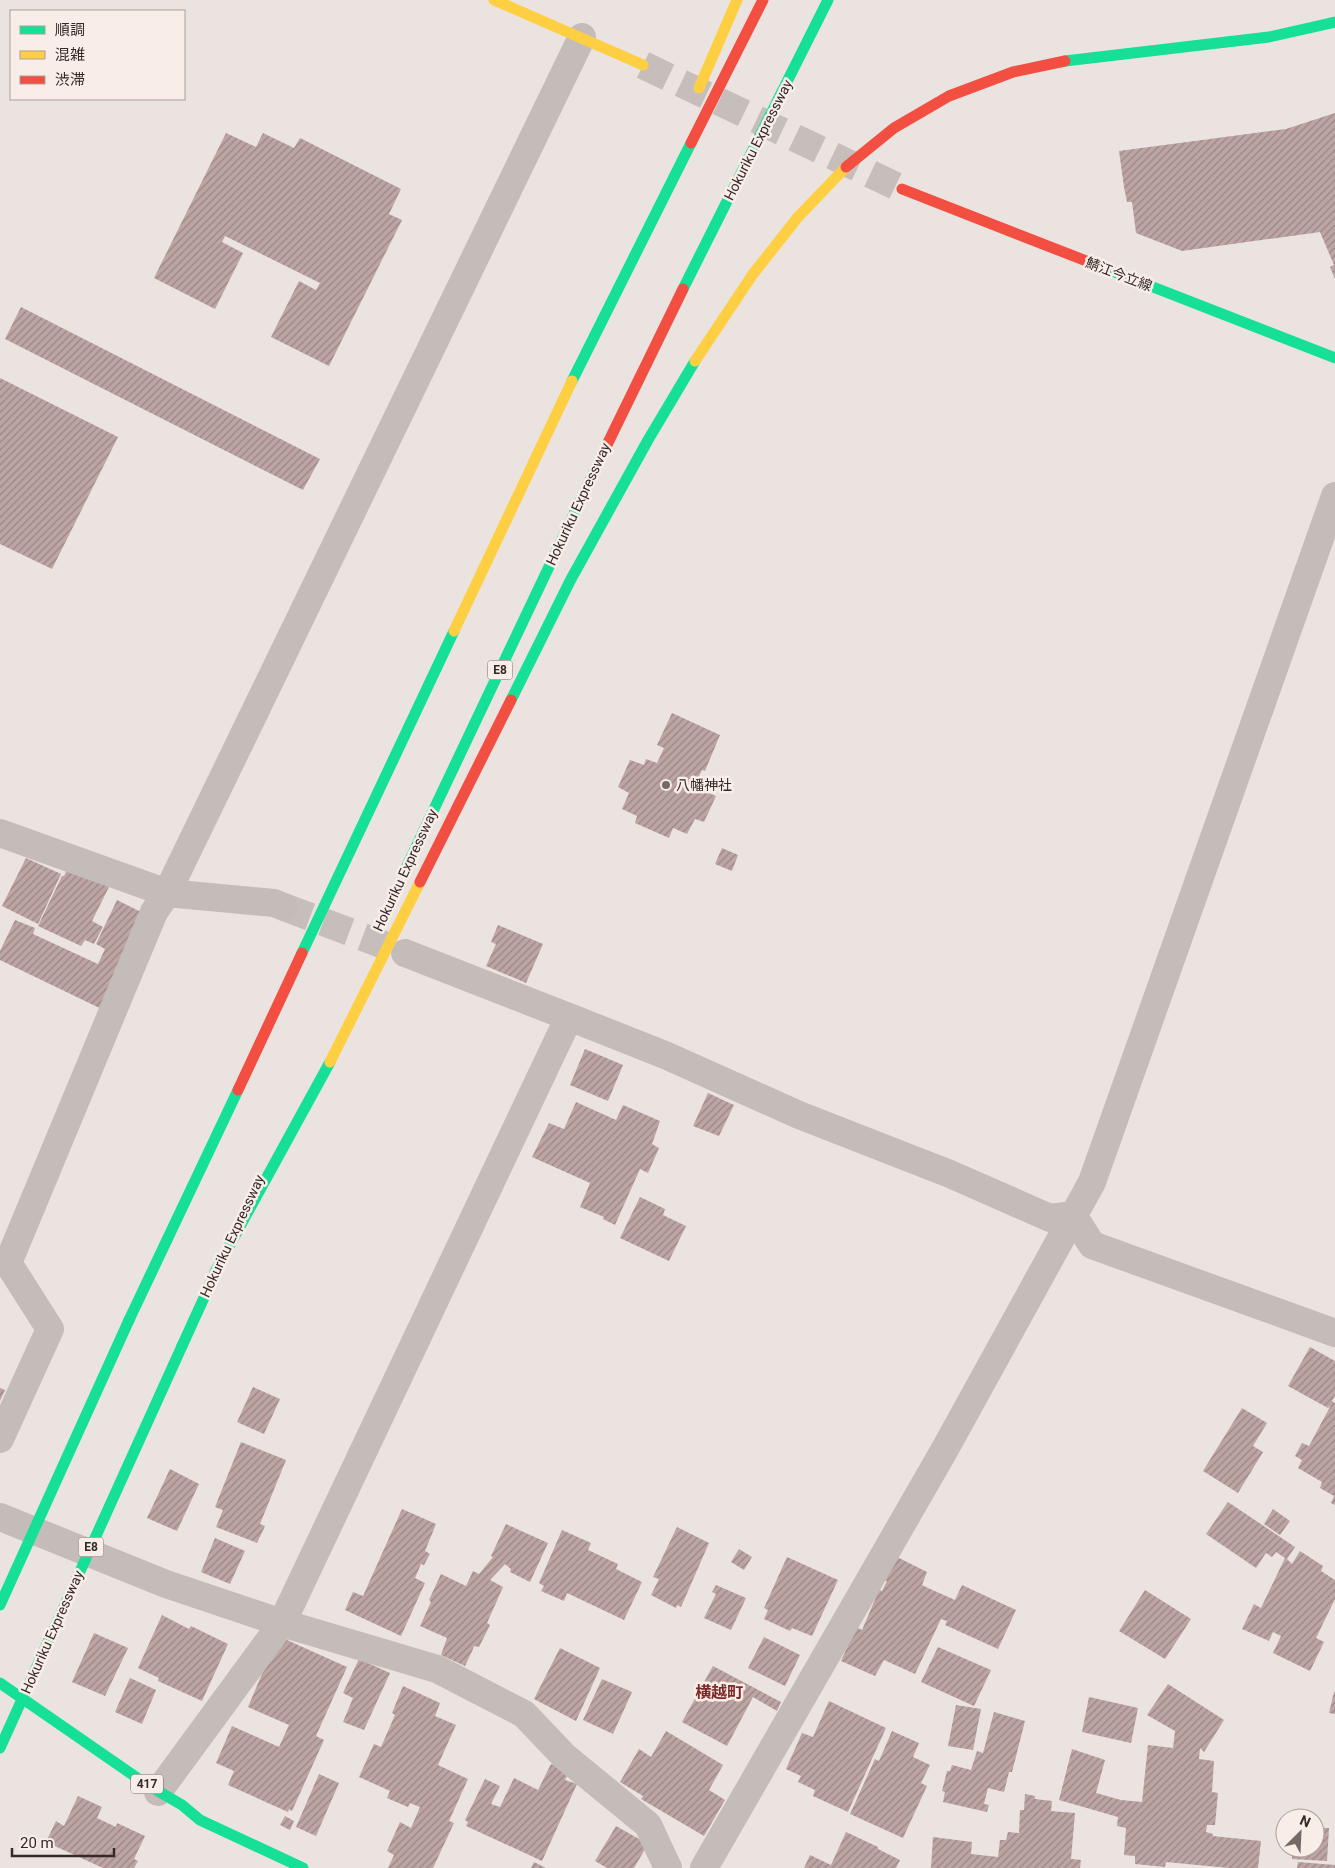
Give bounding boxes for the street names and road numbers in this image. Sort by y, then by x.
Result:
street label: Hokuriku Expressway [721,77,796,203]
street label: 鯖江今立線 [1083,254,1155,294]
street label: Hokuriku Expressway [543,440,614,568]
road number: E8 [488,660,512,680]
street label: Hokuriku Expressway [370,806,441,934]
street label: Hokuriku Expressway [197,1172,268,1300]
road number: E8 [78,1538,104,1556]
street label: Hokuriku Expressway [18,1568,87,1696]
road number: 417 [131,1775,163,1794]

